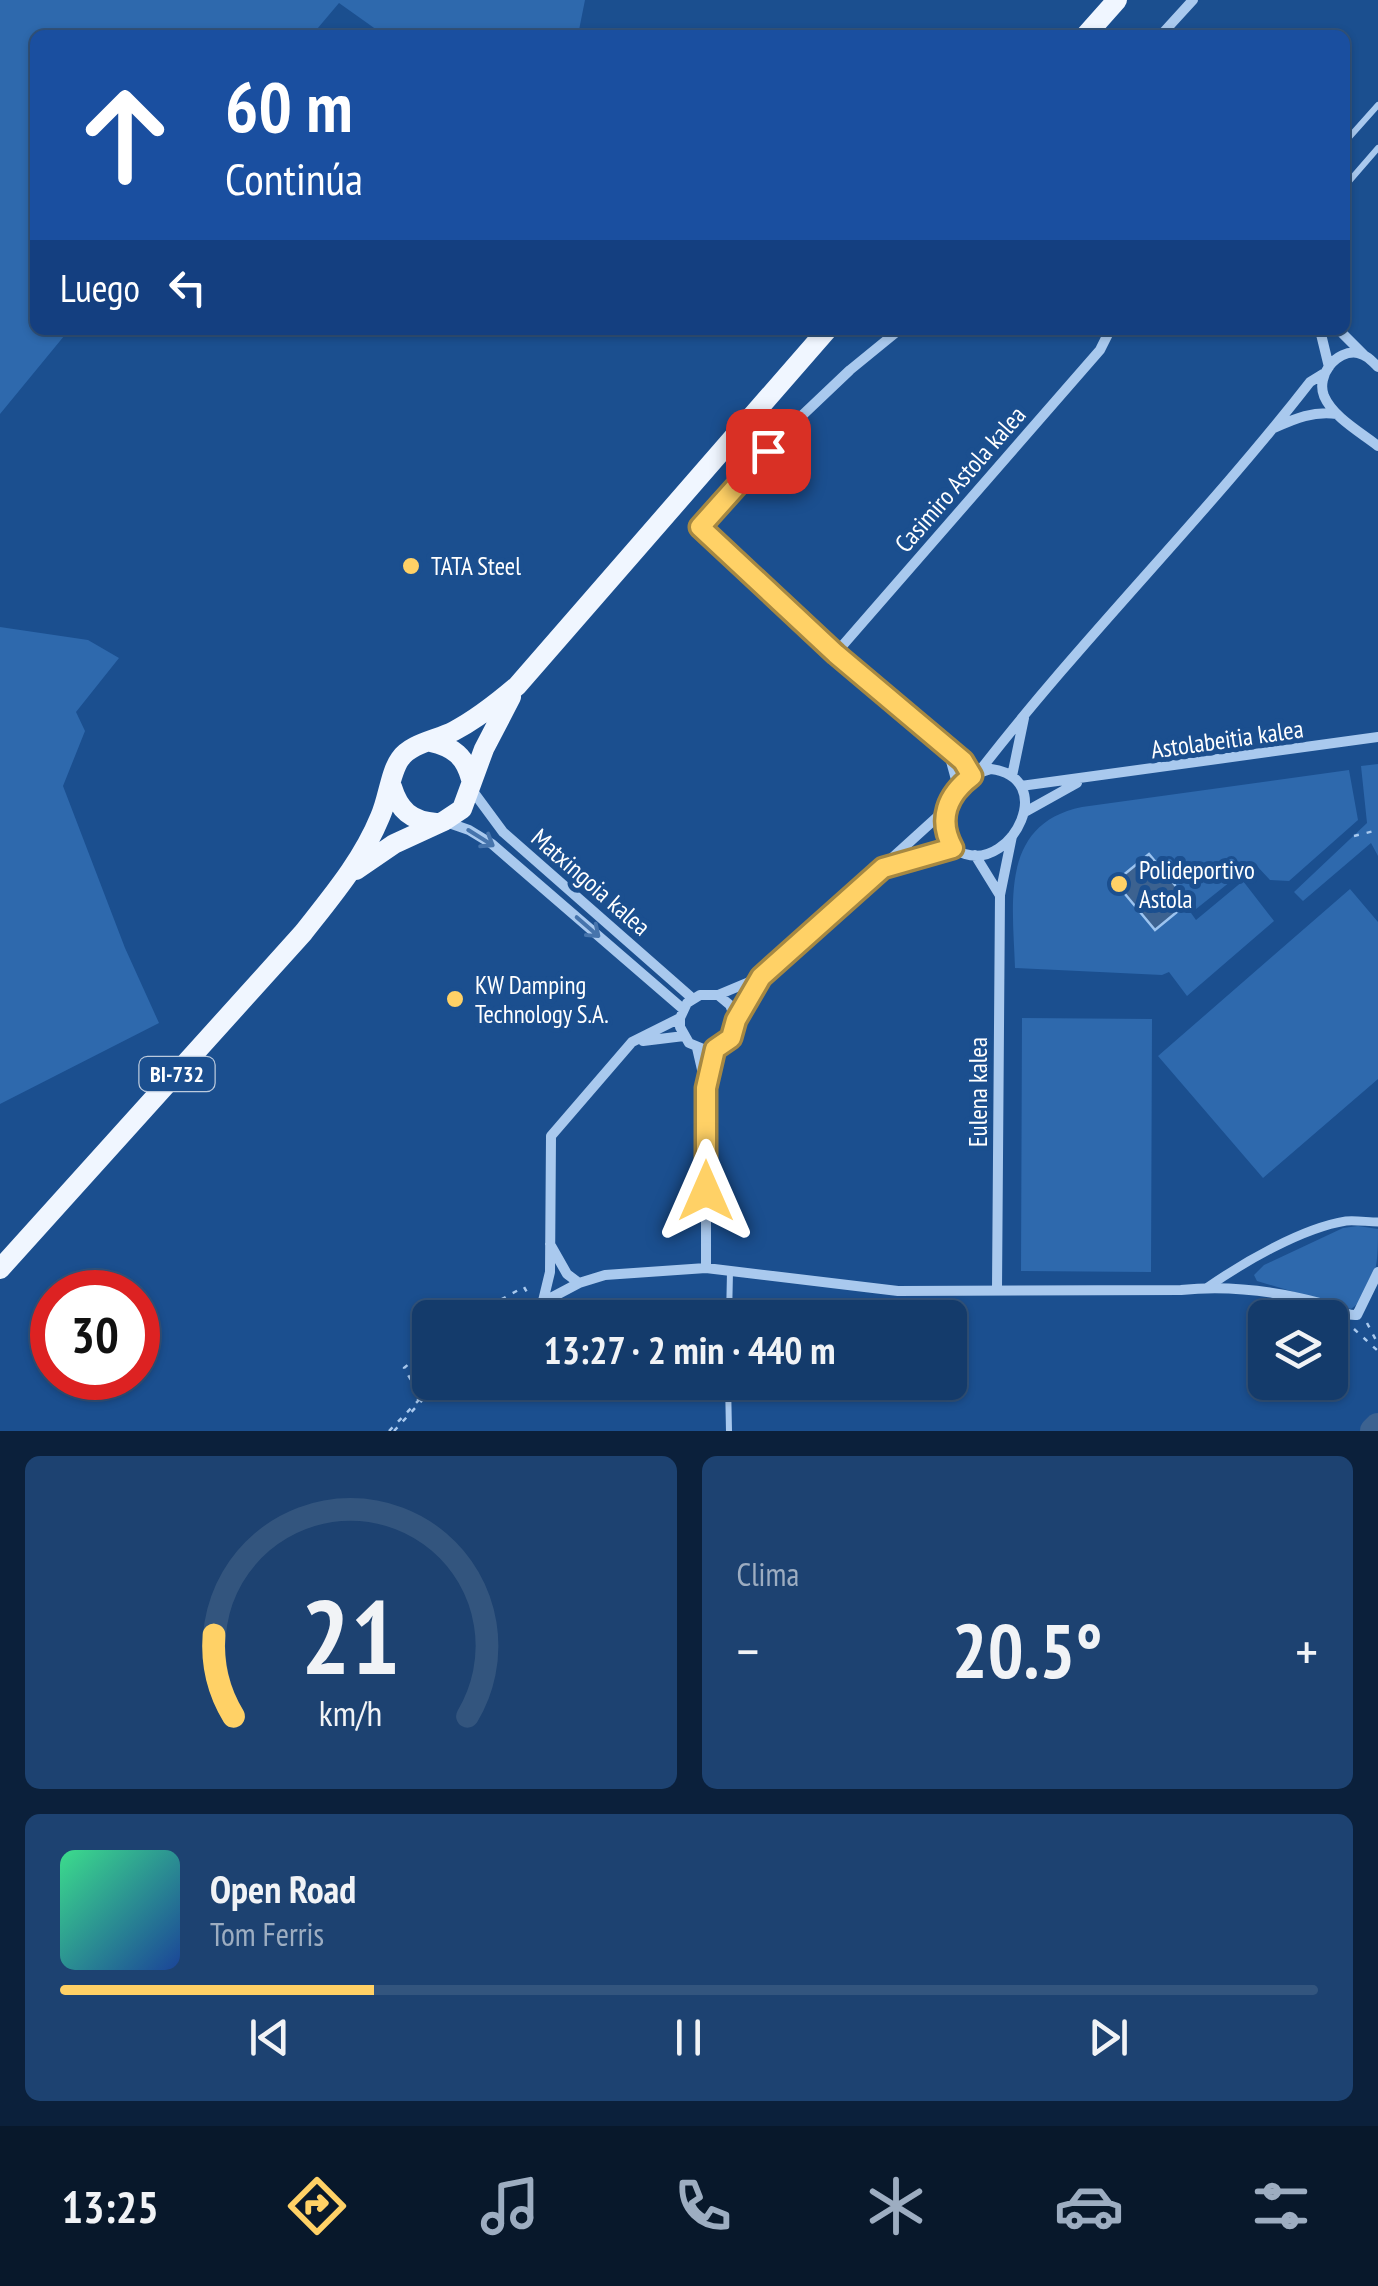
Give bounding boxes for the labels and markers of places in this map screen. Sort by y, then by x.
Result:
pin [726,409,811,494]
place label: TATA Steel [431,550,521,582]
marker: TATA Steel [400,555,422,577]
place label: Polideportivo Astola [1139,854,1255,915]
marker: Polideportivo Astola [1108,873,1130,895]
place label: KW Damping Technology S.A. [475,969,609,1030]
marker: KW Damping Technology S.A. [444,988,466,1010]

